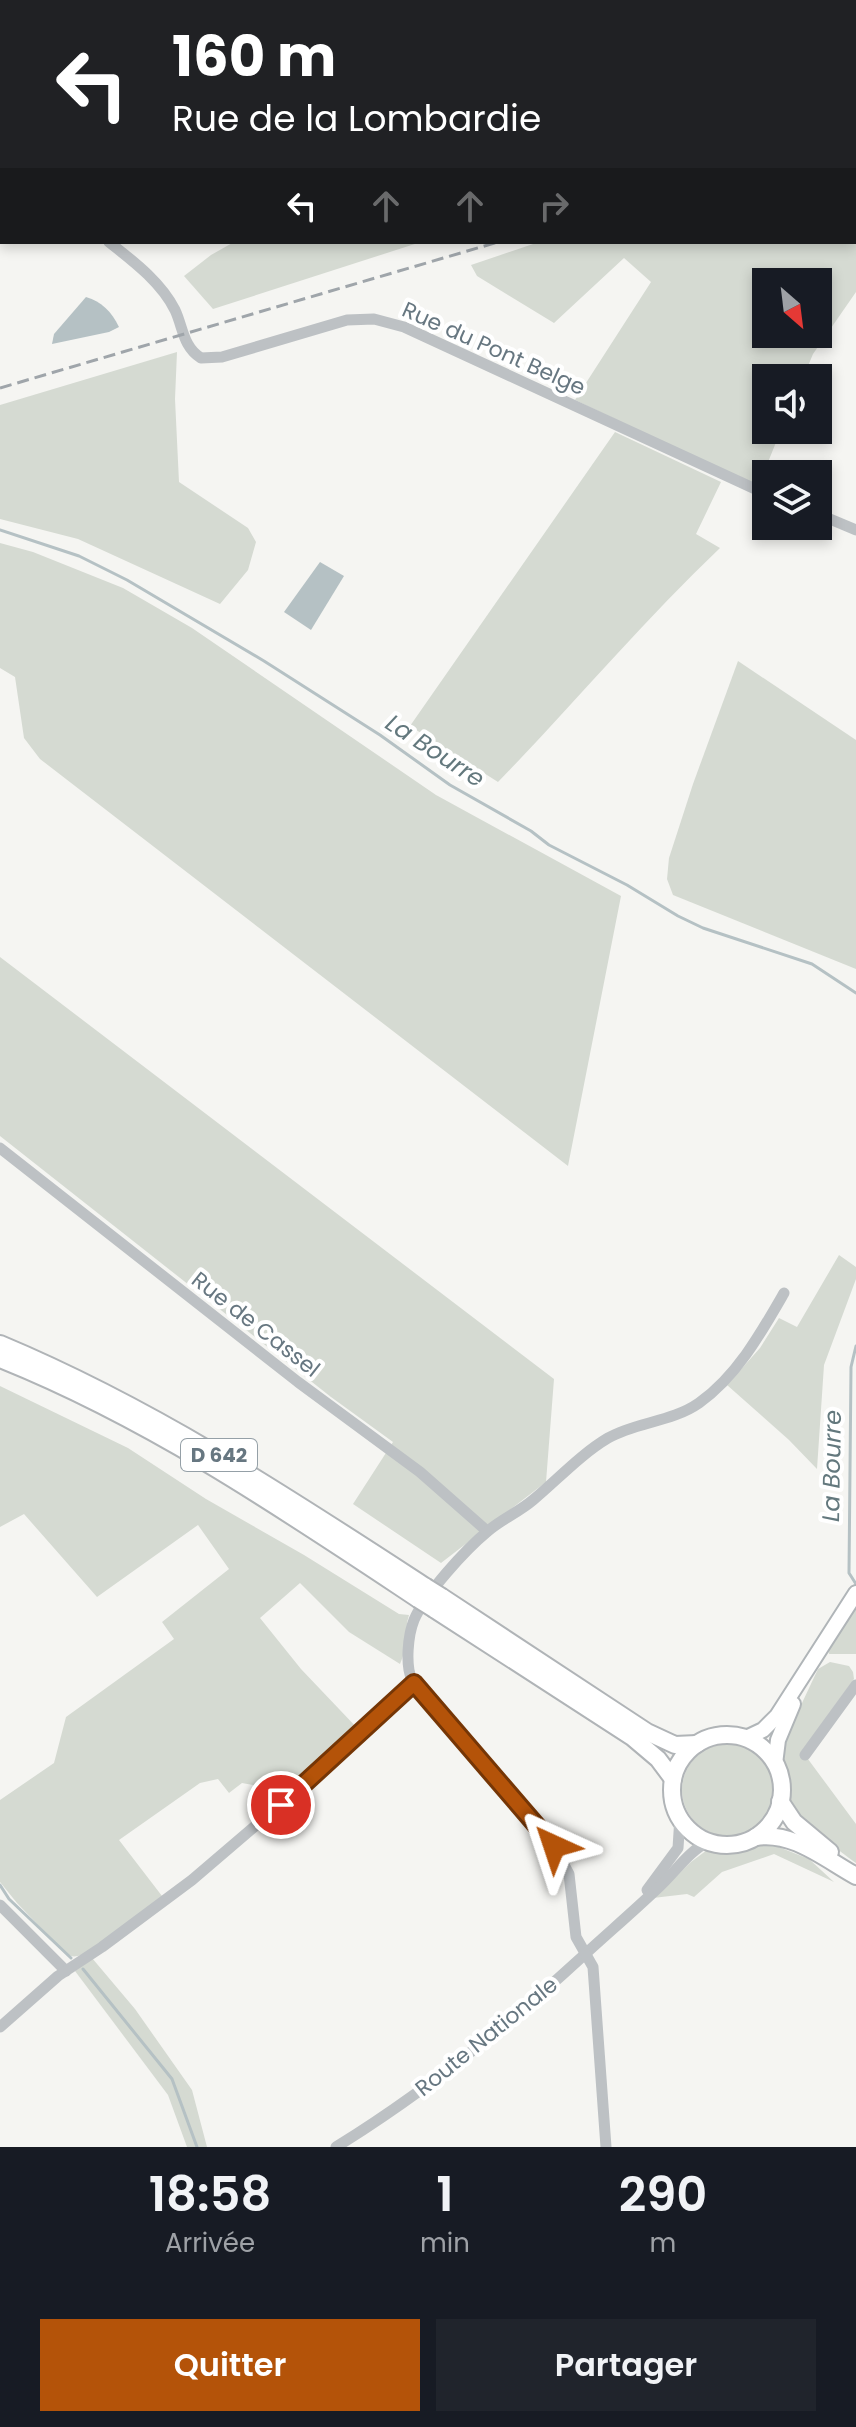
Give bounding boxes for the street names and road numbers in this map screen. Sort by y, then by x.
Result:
street label: Rue du Pont Belge [397,294,590,403]
street label: Rue de Cassel [185,1264,326,1384]
road number: D 642 [181,1439,257,1471]
street label: Route Nationale [409,1969,564,2103]

